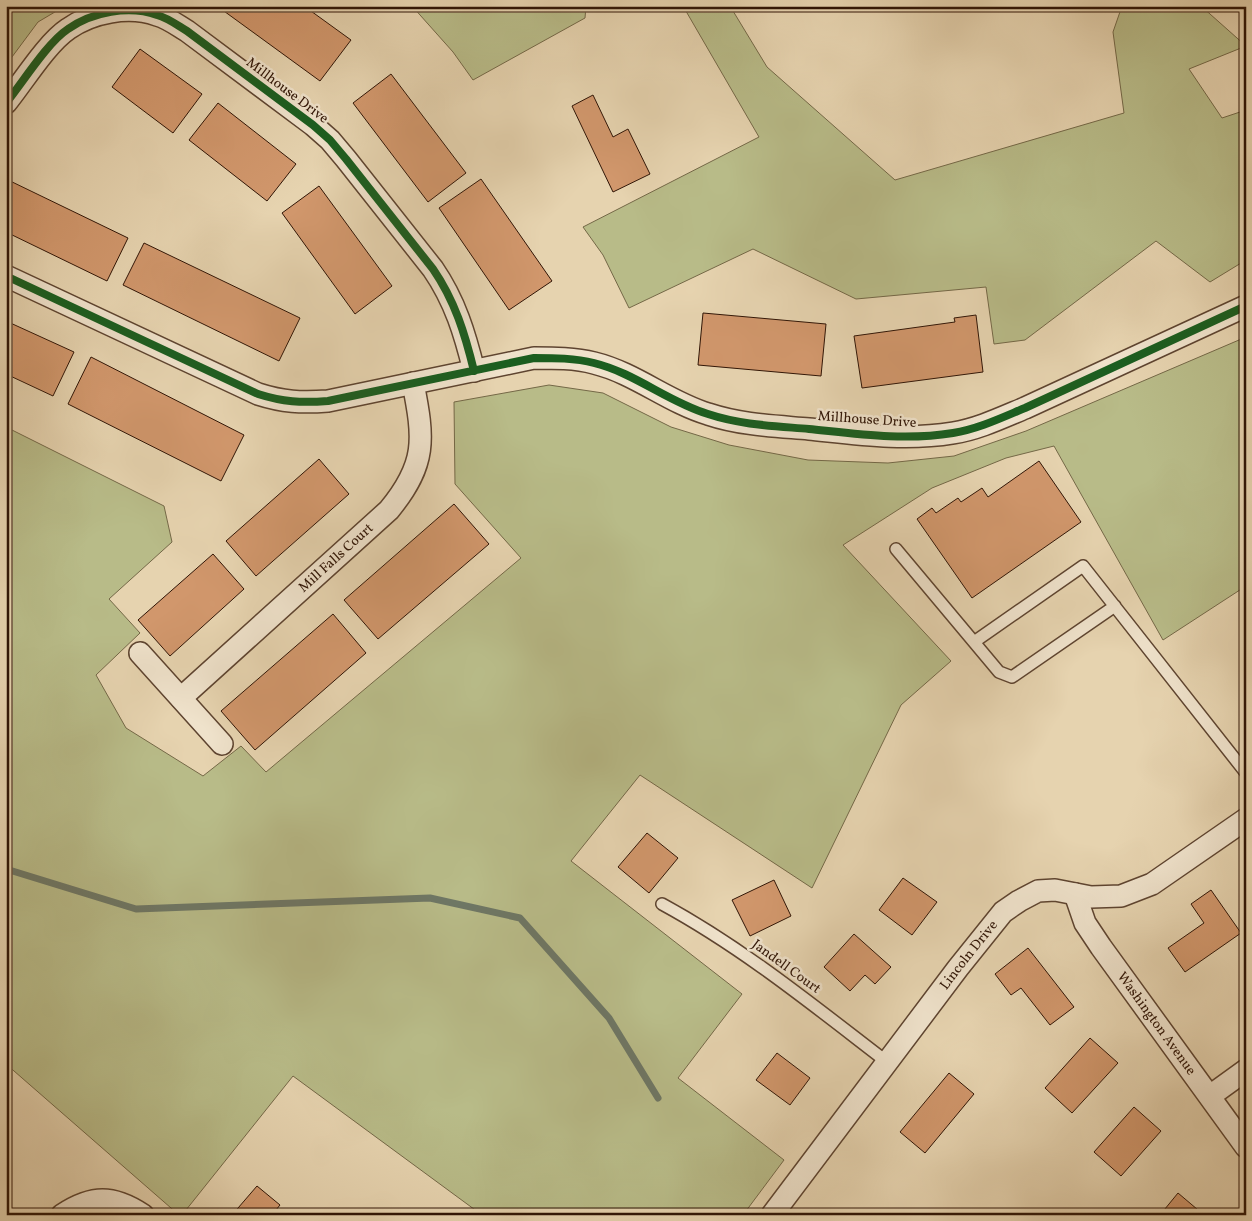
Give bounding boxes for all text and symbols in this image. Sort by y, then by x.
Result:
street label: Millhouse Drive [242,54,333,129]
street label: Millhouse Drive [817,407,917,433]
street label: Mill Falls Court [294,519,378,597]
street label: Lincoln Drive [935,916,1002,994]
street label: Jandell Court [748,936,824,999]
street label: Washington Avenue [1113,968,1201,1079]

